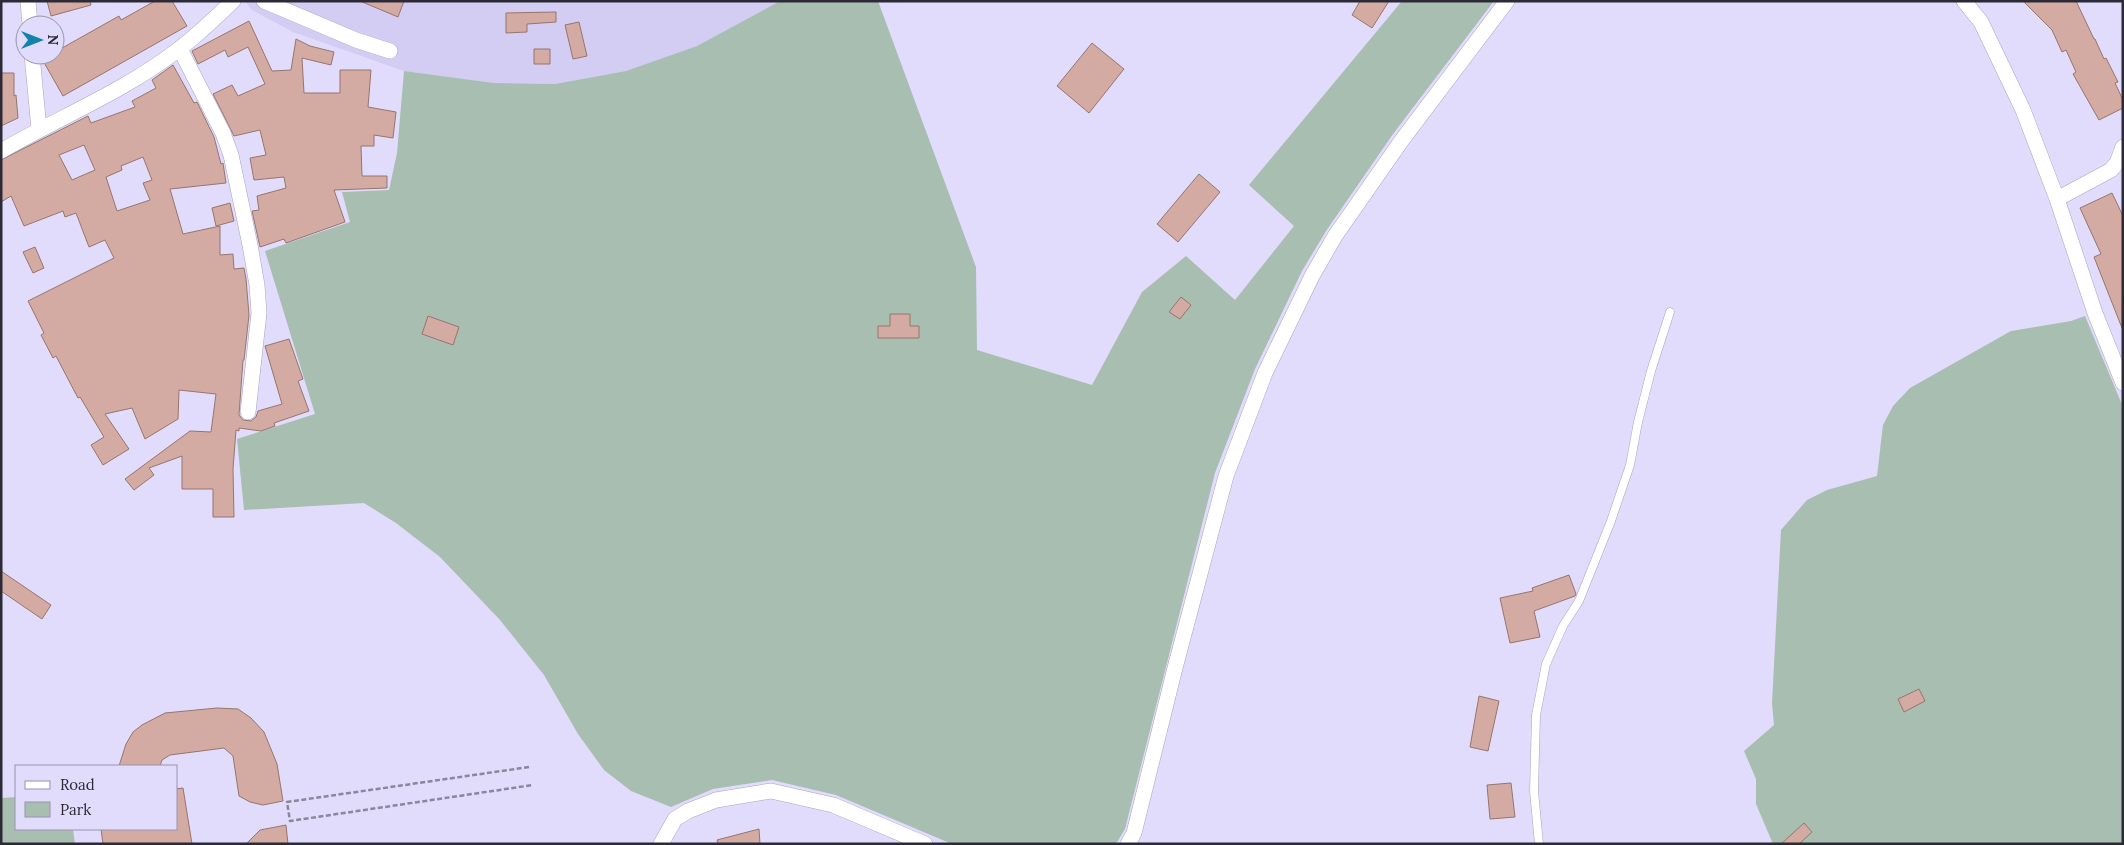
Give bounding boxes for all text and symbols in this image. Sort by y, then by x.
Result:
north arrow [15,15,65,65]
text: N [44,35,62,46]
legend [15,765,178,830]
text: Road [60,775,95,794]
text: Park [60,800,91,819]

